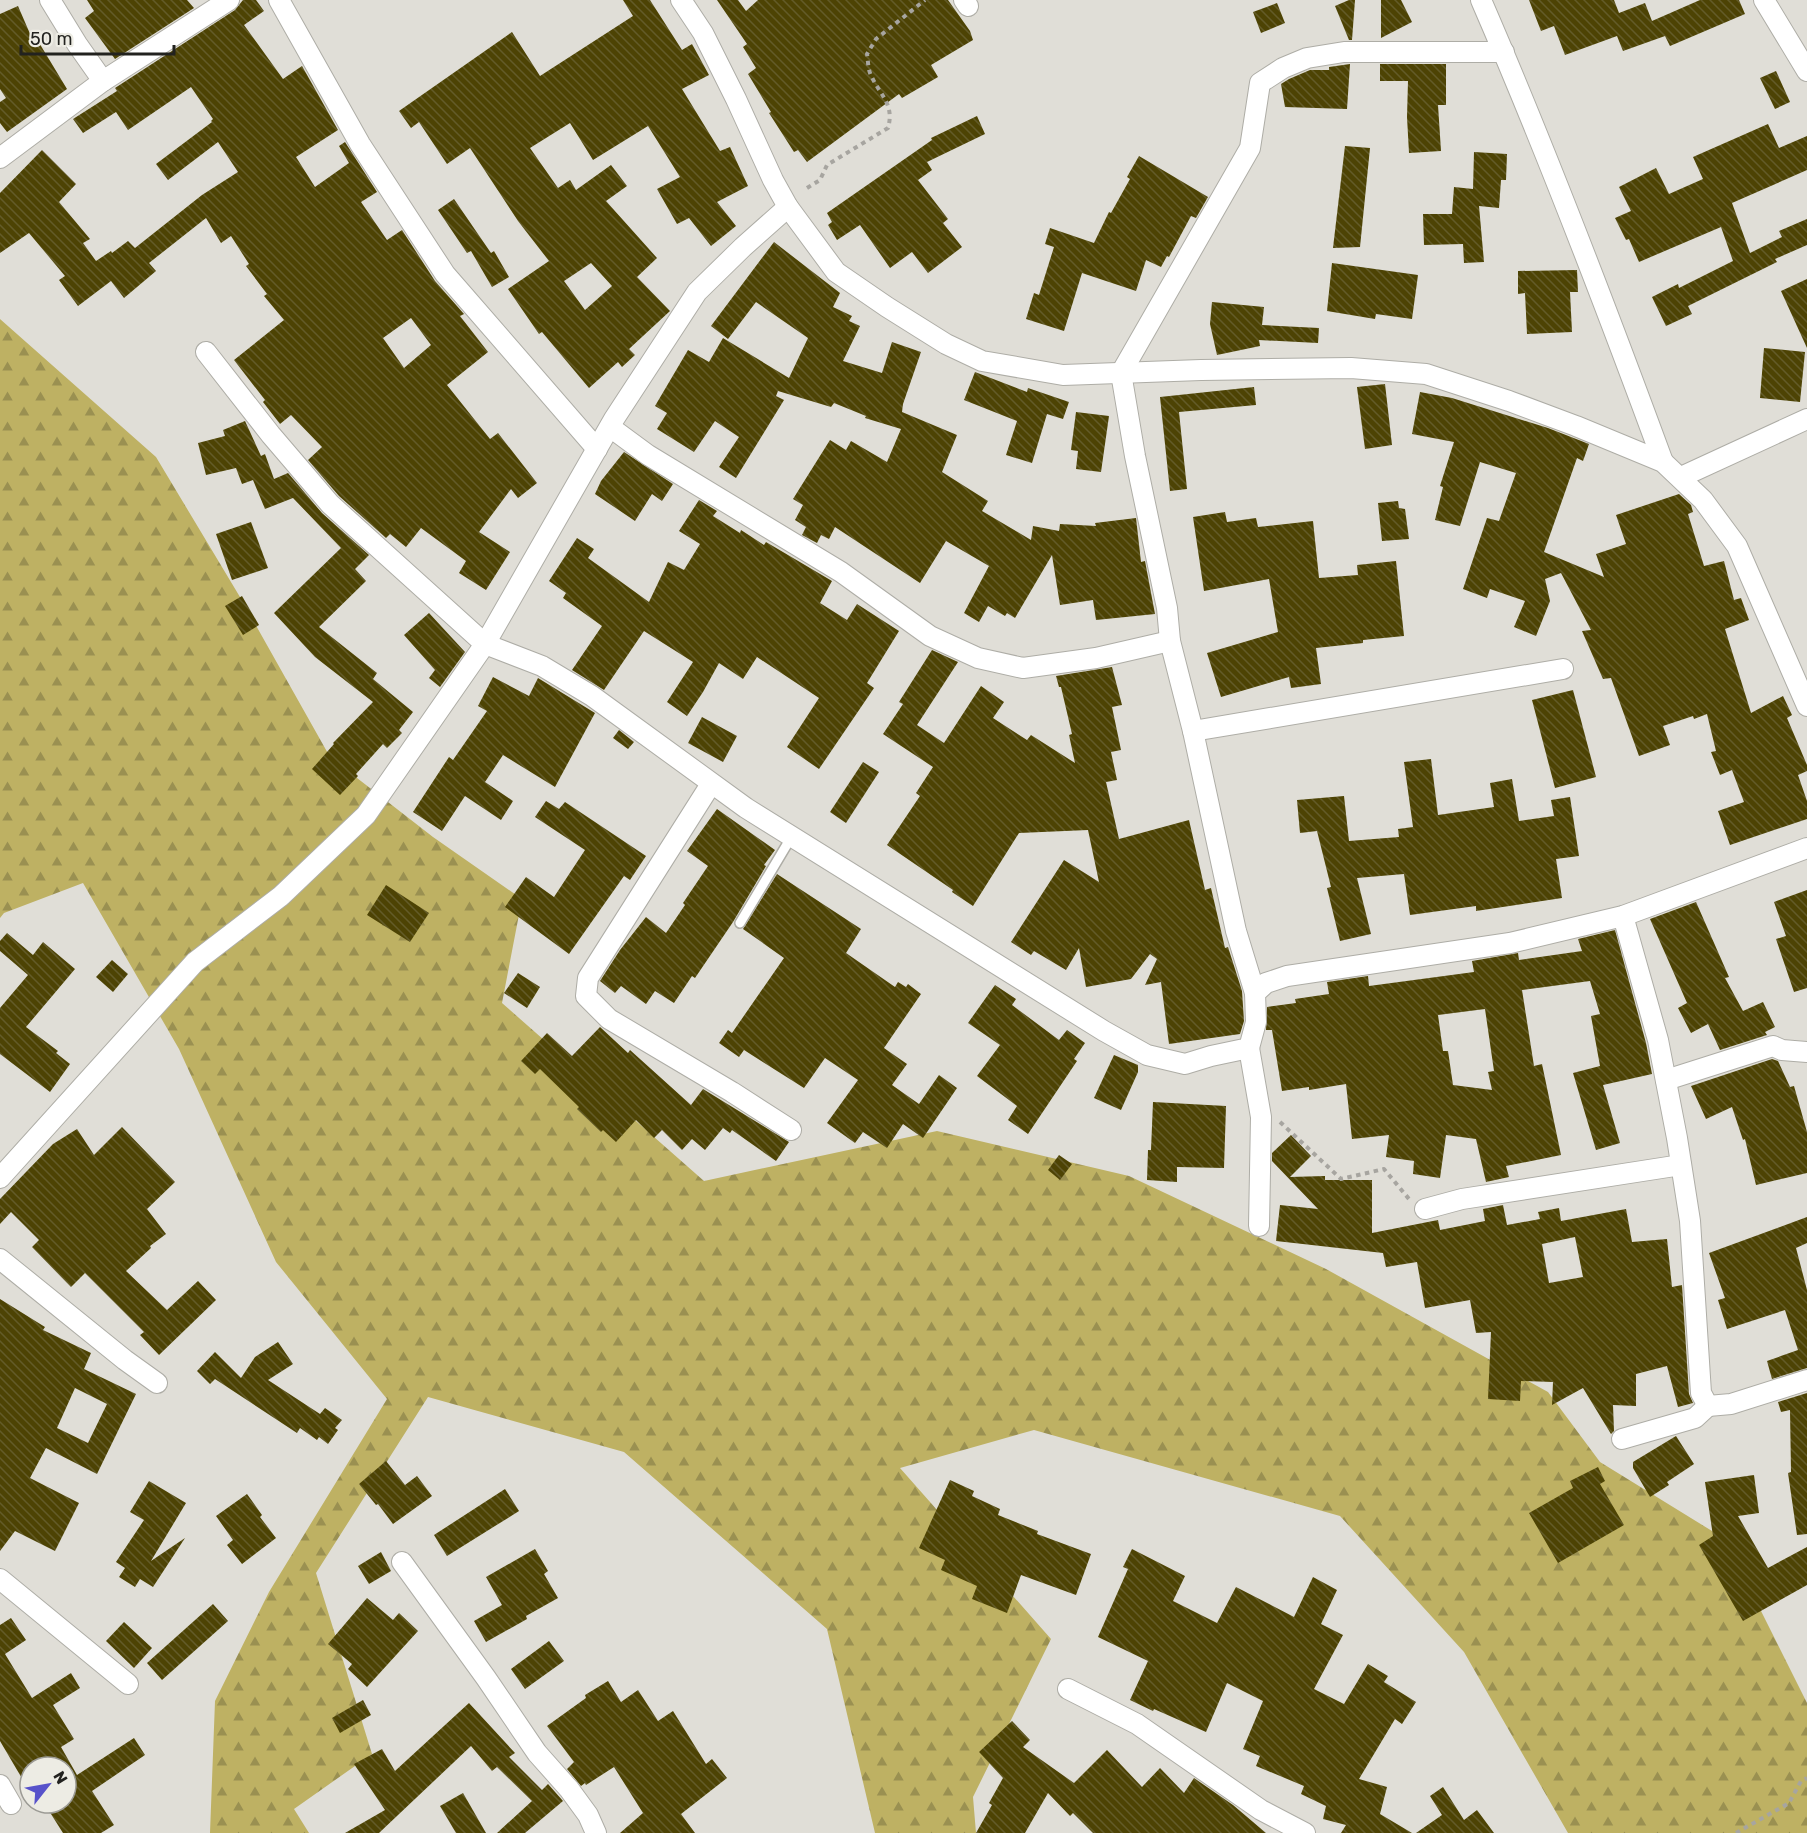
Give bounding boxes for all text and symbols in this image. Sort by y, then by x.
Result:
scale bar [21,18,174,56]
text: 50 m [30,28,73,50]
north arrow [18,1755,78,1815]
text: N [49,1768,72,1787]

